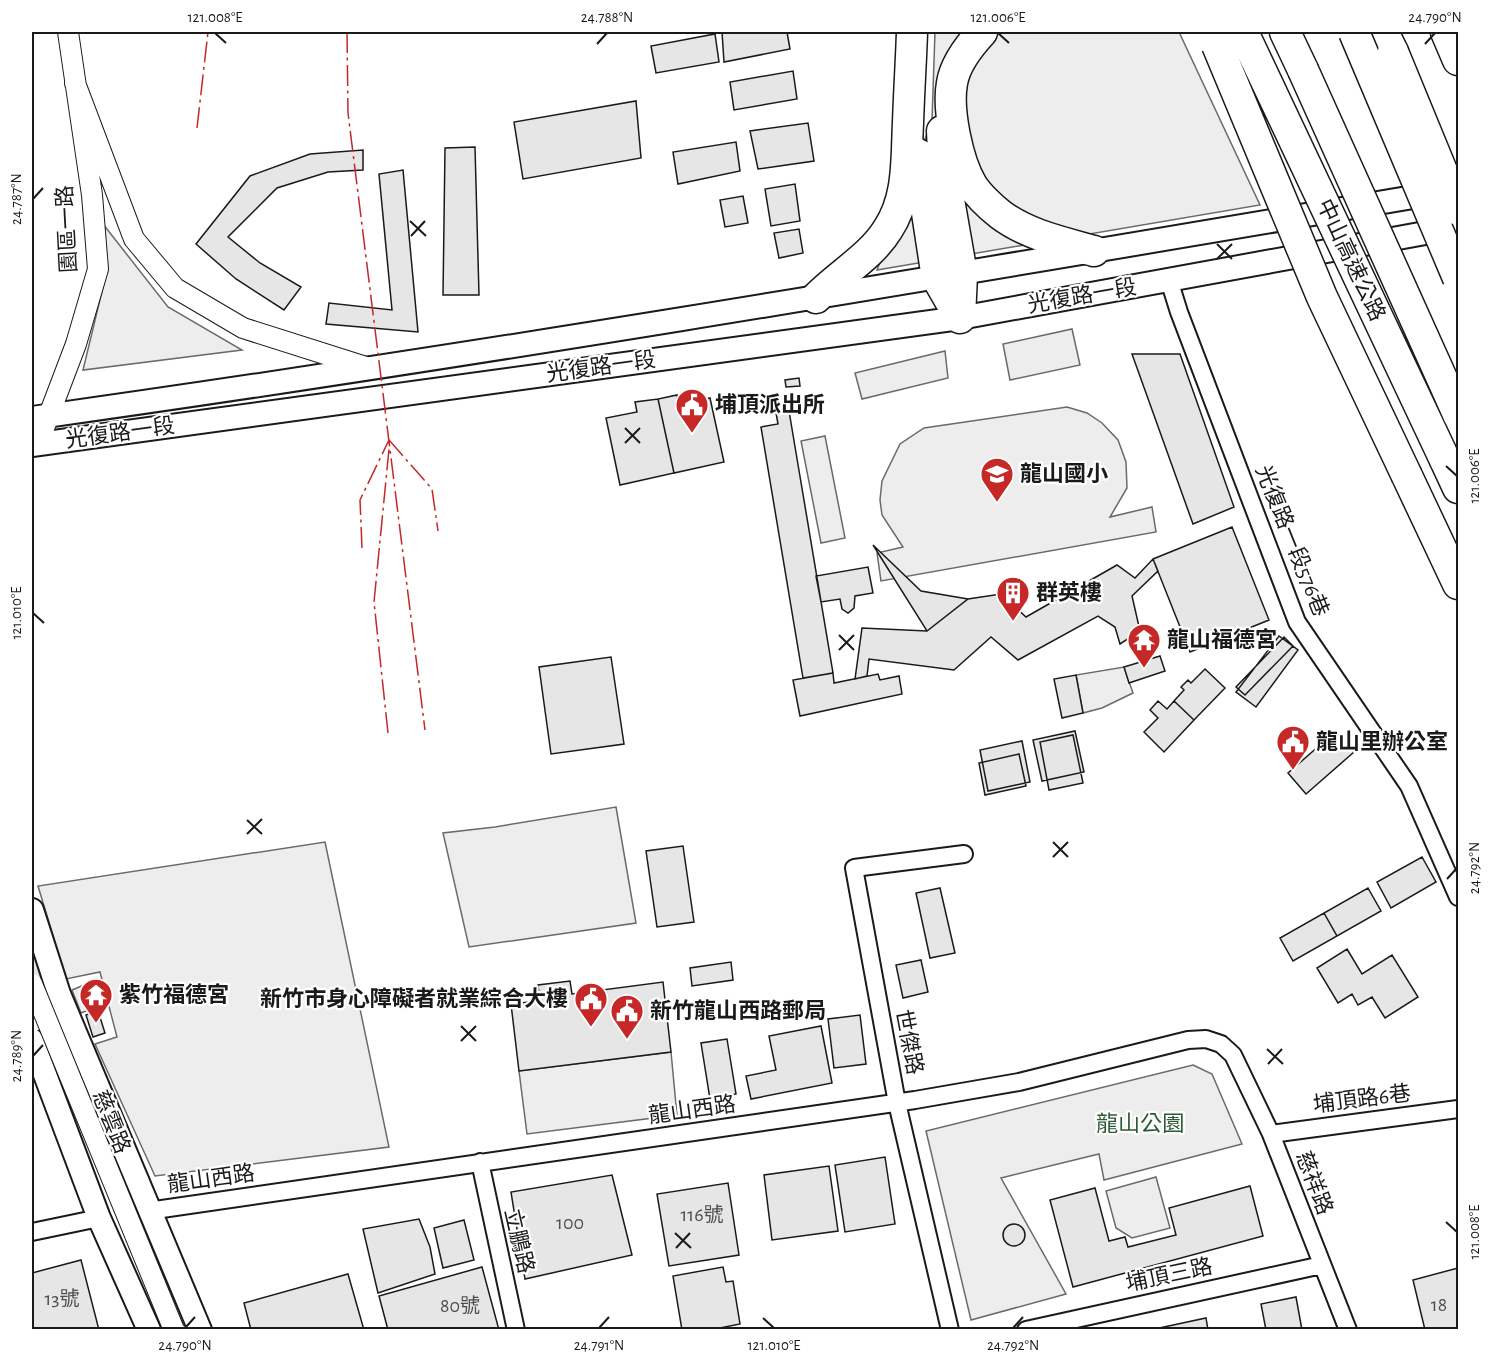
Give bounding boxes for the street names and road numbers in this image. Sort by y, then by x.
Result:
street label: 園區一路 [53,184,80,274]
street label: 中山高速公路 [1313,195,1390,324]
street label: 光復路一段 [1026,275,1138,316]
street label: 光復路一段 [545,347,657,386]
street label: 光復路一段 [64,413,176,452]
street label: 光復路一段576巷 [1252,462,1333,620]
street label: 世傑路 [892,1007,927,1077]
street label: 埔頂路6巷 [1312,1081,1412,1116]
street label: 慈雲路 [88,1087,134,1157]
street label: 龍山西路 [647,1092,737,1127]
street label: 慈祥路 [1292,1148,1337,1218]
street label: 龍山西路 [166,1161,256,1196]
street label: 立鵬路 [501,1206,538,1276]
street label: 埔頂三路 [1123,1254,1214,1295]

